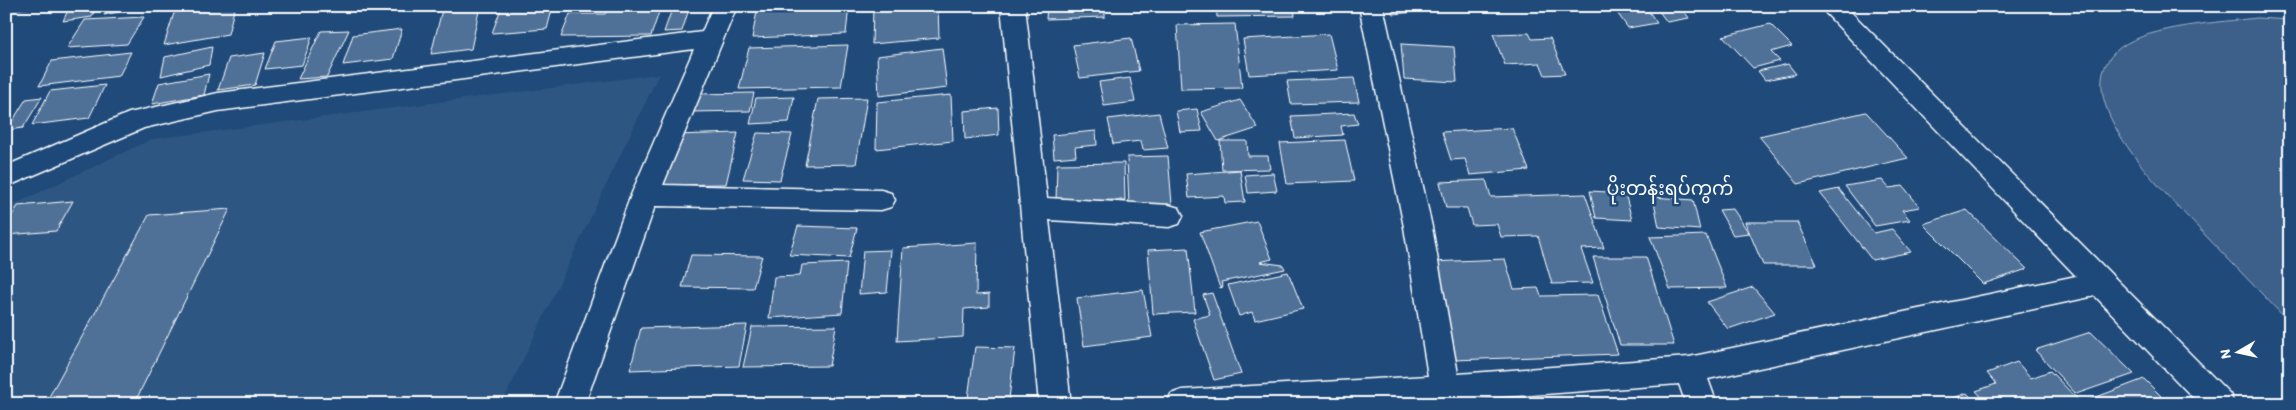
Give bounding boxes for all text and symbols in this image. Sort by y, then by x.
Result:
district label: ပိုးတန်းရပ်ကွက် [1607,174,1733,205]
north arrow [2214,328,2264,378]
text: N [2217,348,2235,360]

